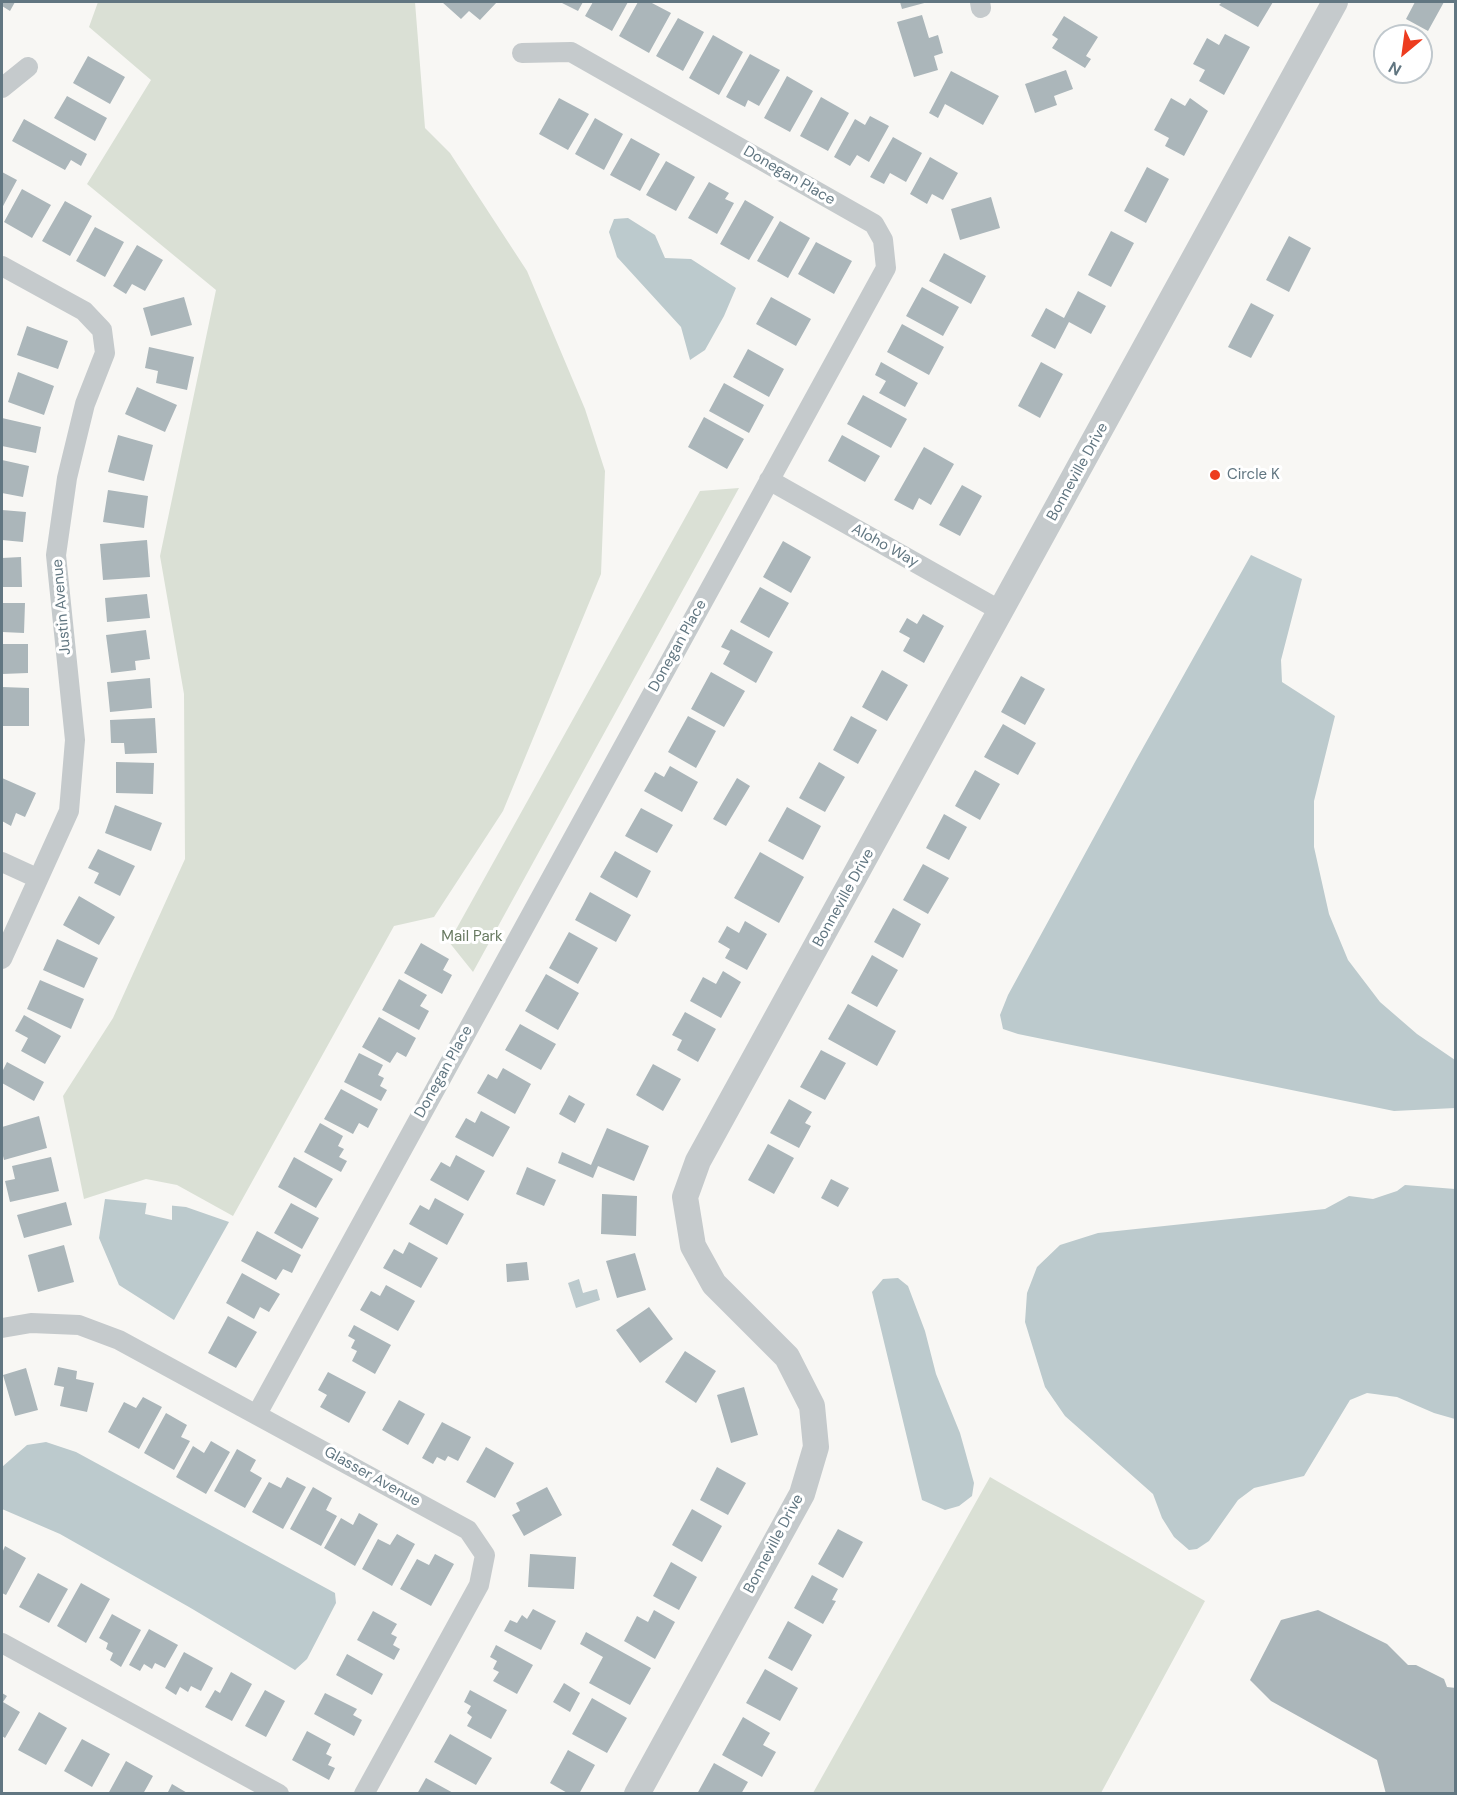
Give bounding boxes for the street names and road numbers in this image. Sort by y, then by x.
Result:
street label: Donegan Place [740,143,838,209]
street label: Bonneville Drive [1044,420,1112,524]
street label: Aloho Way [848,520,922,572]
street label: Justin Avenue [49,558,75,656]
street label: Donegan Place [645,597,711,695]
street label: Bonneville Drive [810,846,878,950]
street label: Donegan Place [411,1023,477,1121]
street label: Glasser Avenue [321,1443,423,1511]
street label: Bonneville Drive [740,1491,808,1597]

